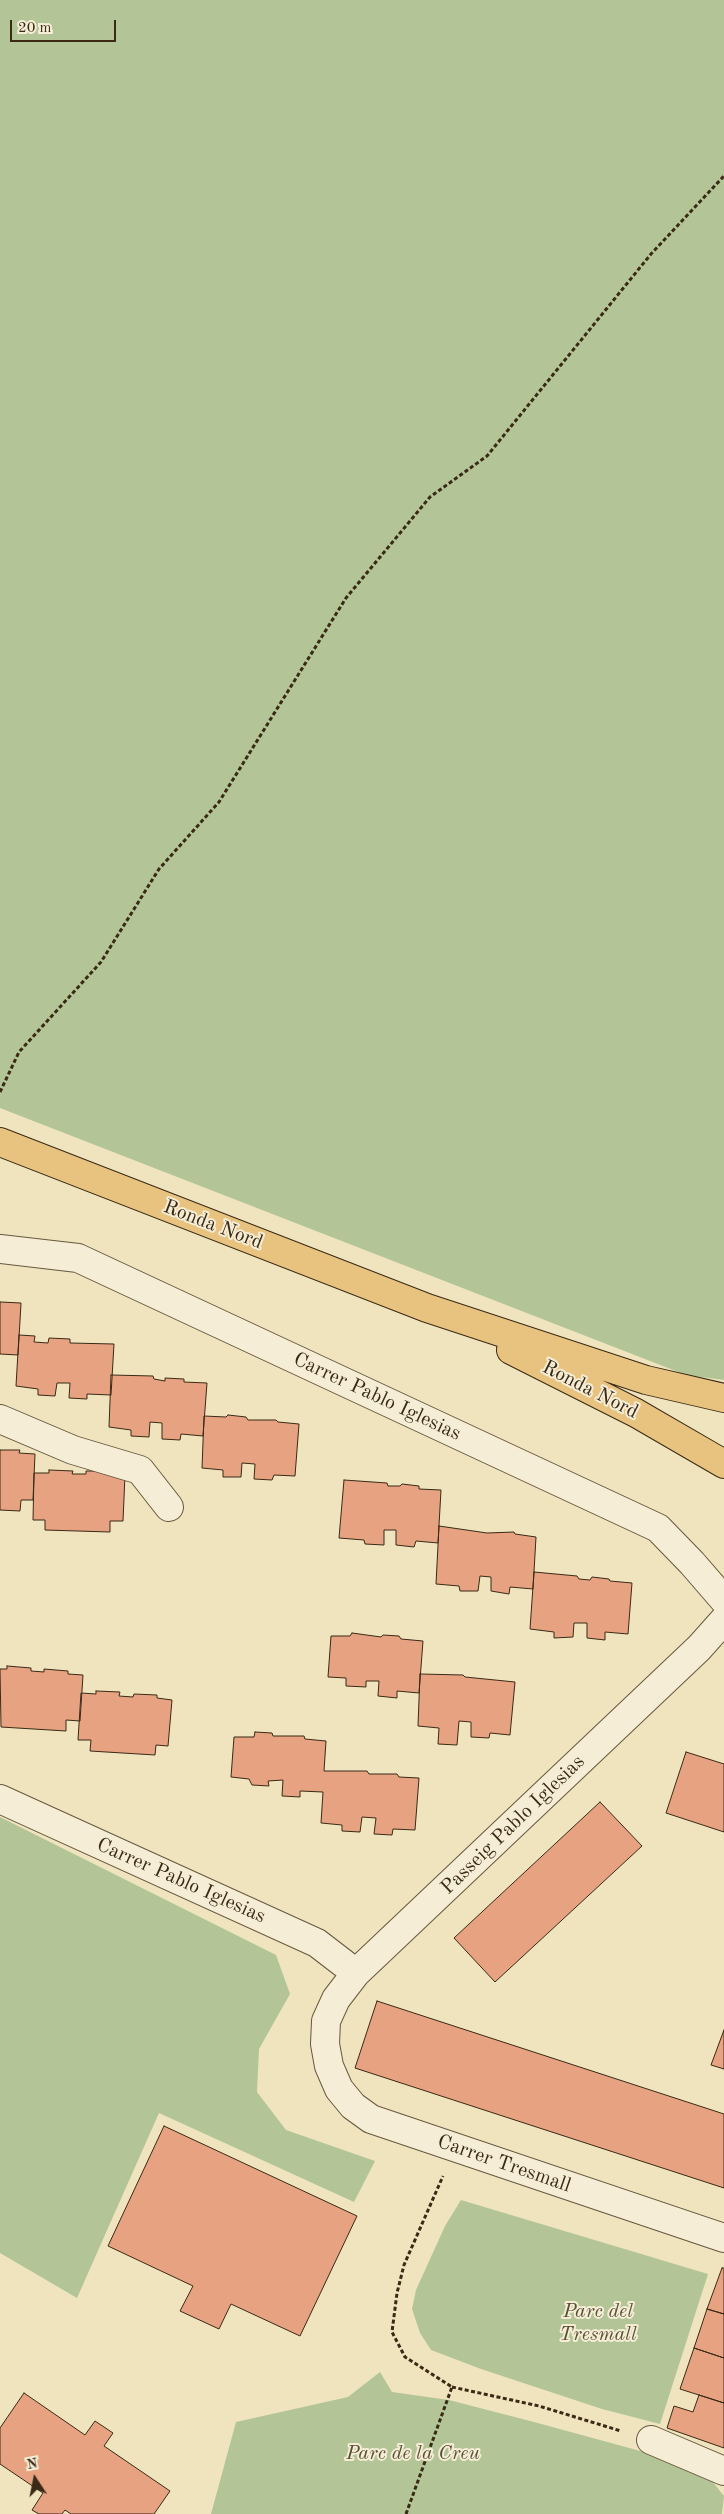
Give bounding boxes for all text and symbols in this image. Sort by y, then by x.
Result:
scale bar [12,10,119,42]
text: 20 m [18,21,52,36]
street label: Ronda Nord [160,1195,266,1255]
street label: Carrer Pablo Iglesias [289,1348,465,1446]
street label: Ronda Nord [538,1355,642,1425]
street label: Passeig Pablo Iglesias [436,1750,590,1900]
street label: Carrer Pablo Iglesias [93,1833,269,1929]
street label: Carrer Tresmall [434,2130,574,2198]
park label: Parc del Tresmall [559,2300,637,2347]
park label: Parc de la Creu [346,2442,480,2466]
north arrow [10,2454,60,2504]
text: N [26,2456,39,2472]

